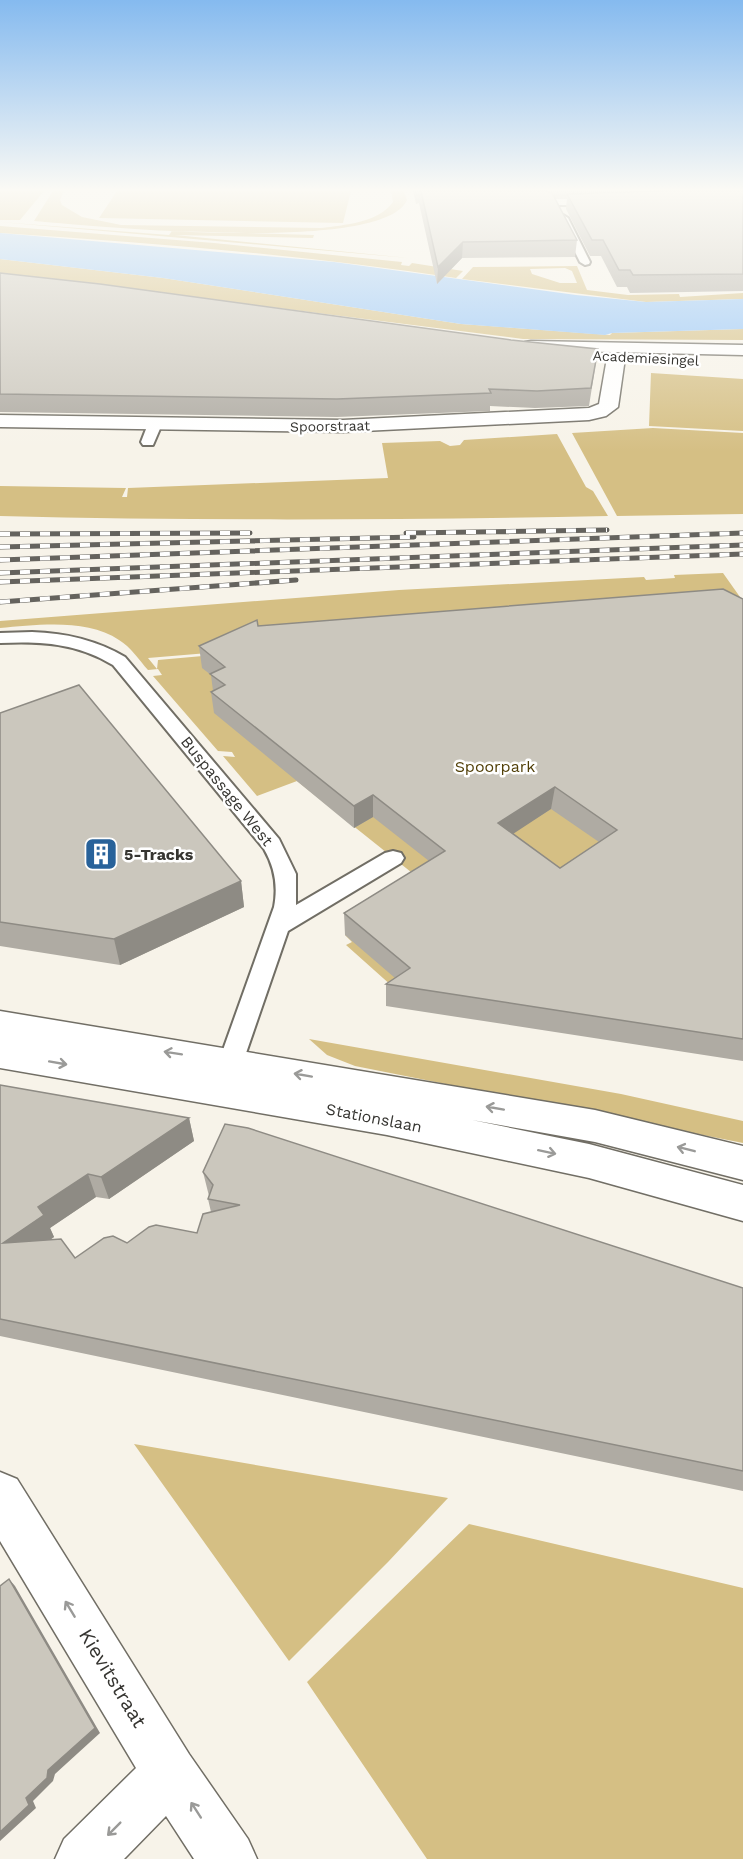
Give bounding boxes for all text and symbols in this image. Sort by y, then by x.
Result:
street label: Academiesingel [592,347,700,369]
street label: Spoorstraat [290,417,370,435]
street label: Buspassage West [177,732,277,850]
park label: Spoorpark [455,757,535,776]
building icon: 5-Tracks [83,836,119,872]
place label: 5-Tracks [124,845,194,864]
one-way arrow [164,1047,184,1058]
one-way arrow [47,1057,67,1068]
one-way arrow [294,1069,314,1080]
street label: Stationslaan [324,1099,424,1137]
one-way arrow [486,1103,506,1114]
one-way arrow [677,1142,696,1154]
one-way arrow [537,1147,556,1158]
one-way arrow [64,1601,76,1618]
street label: Kievitstraat [74,1624,152,1732]
one-way arrow [189,1802,201,1819]
one-way arrow [107,1822,122,1836]

